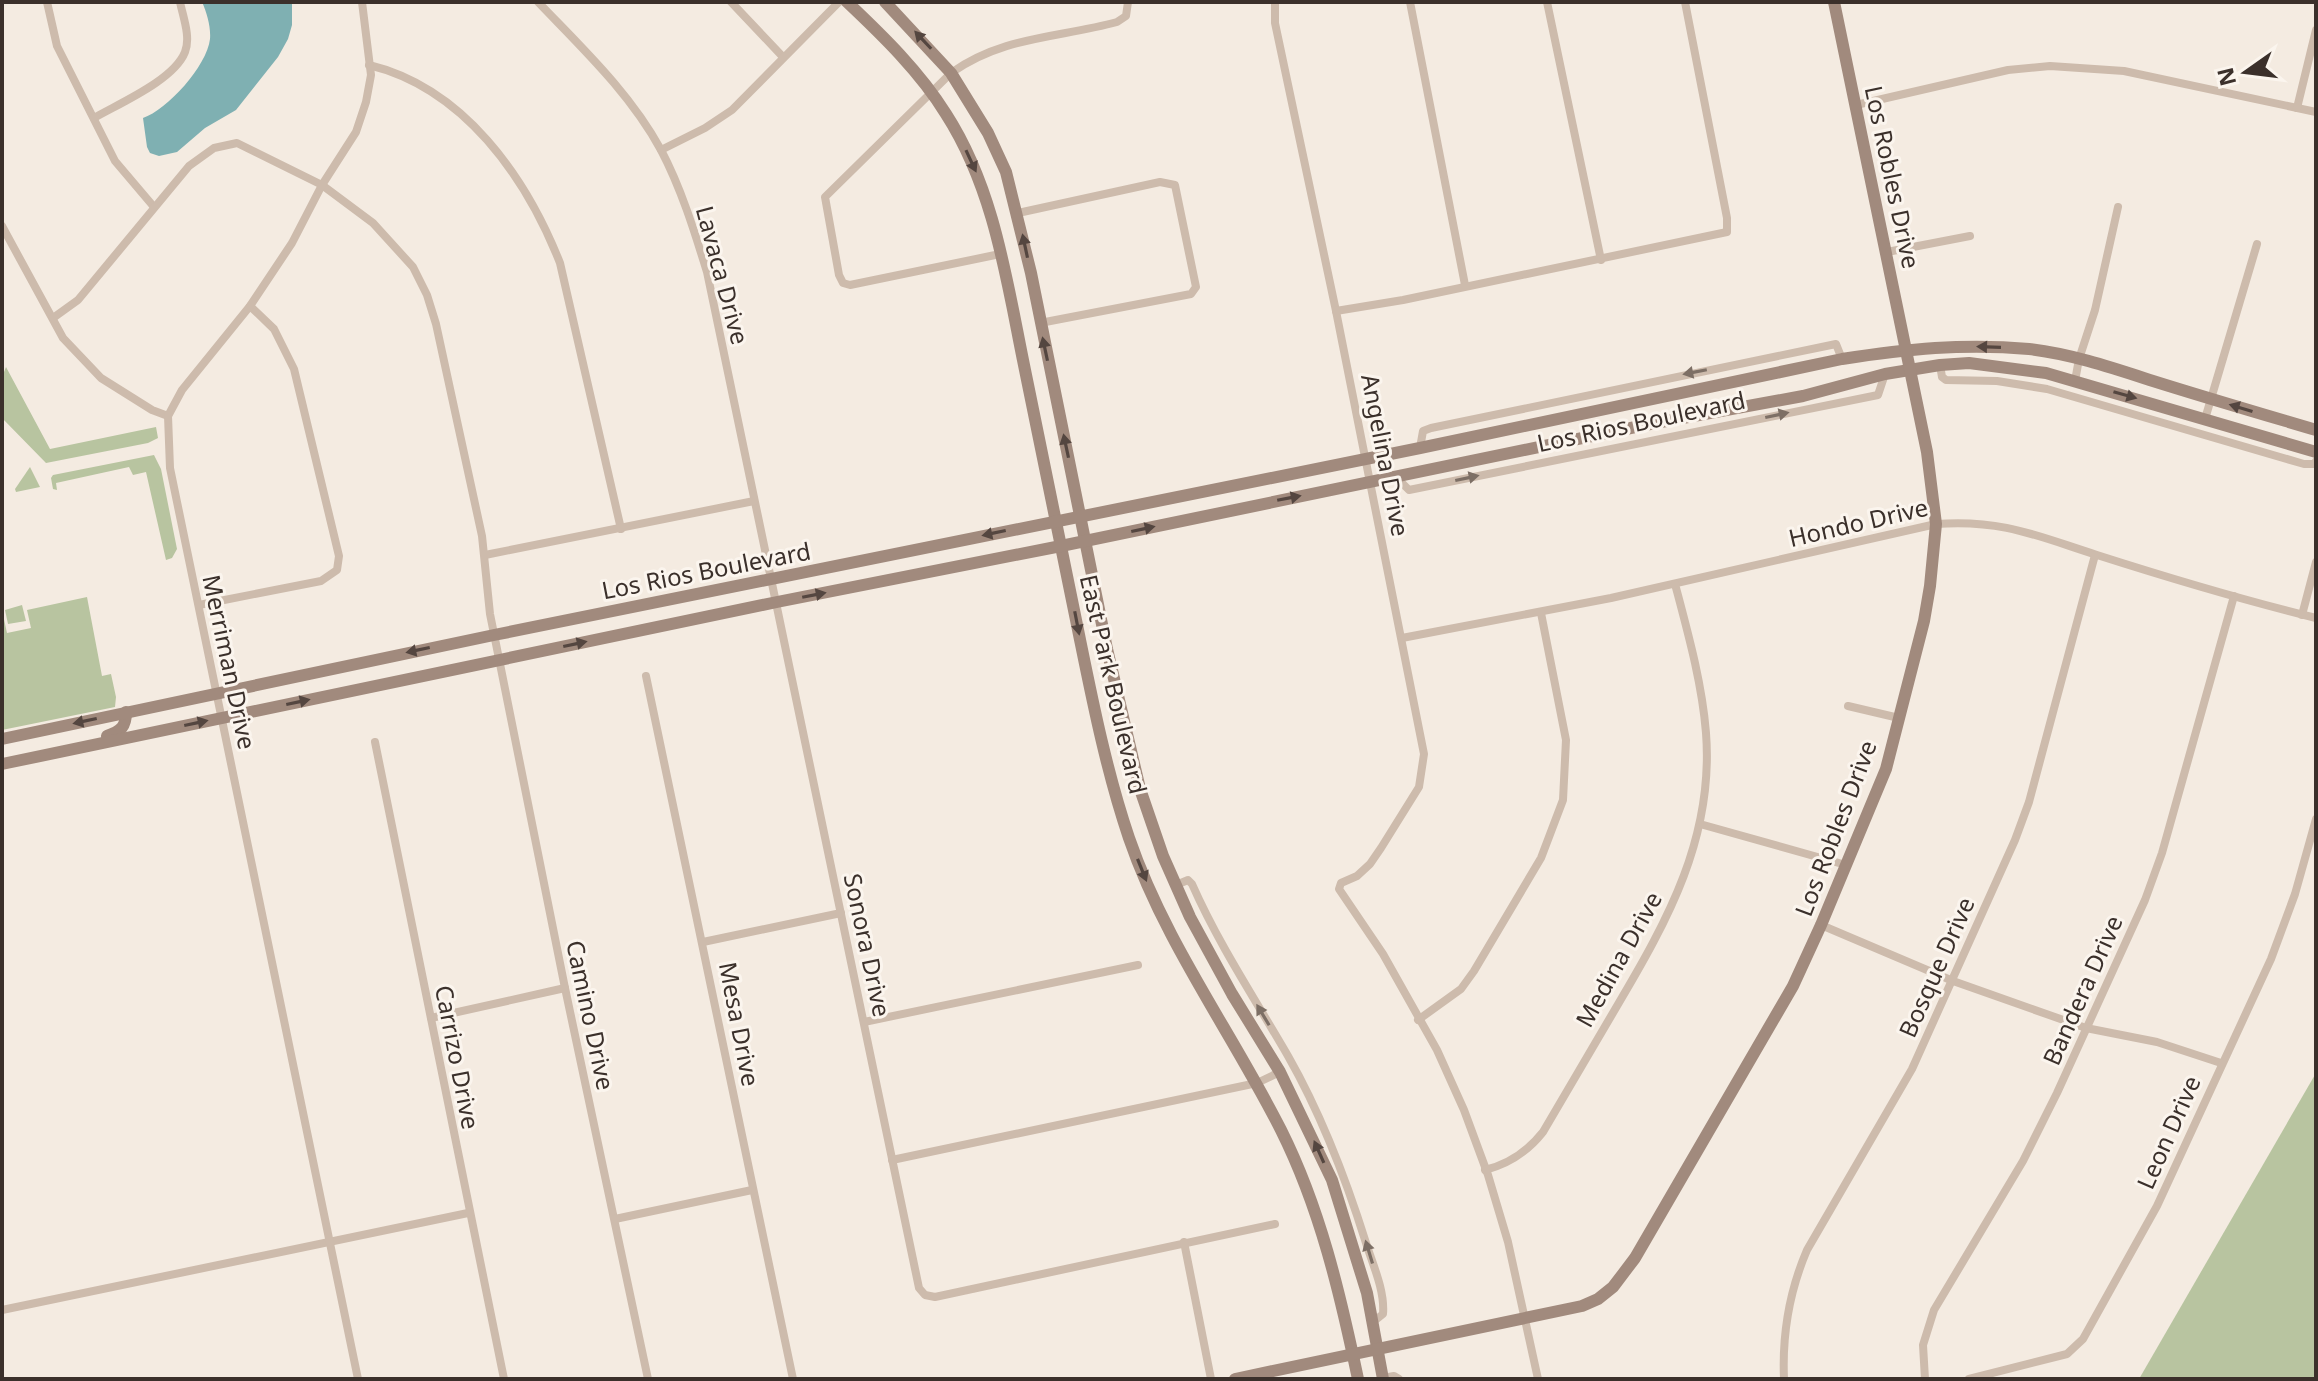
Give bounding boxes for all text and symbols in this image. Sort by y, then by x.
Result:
one-way arrow [914,31,932,50]
north arrow [2206,32,2286,112]
text: N [2209,65,2242,89]
street label: Los Robles Drive [1858,83,1928,271]
one-way arrow [964,149,978,173]
street label: Lavaca Drive [689,202,757,348]
one-way arrow [1018,233,1031,258]
one-way arrow [1038,337,1051,362]
one-way arrow [1976,340,2001,353]
one-way arrow [1682,366,1707,379]
street label: Angelina Drive [1354,371,1418,539]
street label: Los Rios Boulevard [1534,383,1748,459]
one-way arrow [2114,389,2138,402]
one-way arrow [2229,401,2253,414]
one-way arrow [1764,408,1789,421]
one-way arrow [1059,433,1072,458]
one-way arrow [1455,472,1480,484]
street label: Hondo Drive [1785,490,1931,554]
one-way arrow [1277,491,1302,504]
one-way arrow [1131,522,1156,535]
one-way arrow [982,527,1007,540]
street label: Los Rios Boulevard [599,534,813,606]
street label: East Park Boulevard [1073,571,1155,797]
street label: Merriman Drive [195,572,265,752]
one-way arrow [802,588,827,600]
one-way arrow [1071,610,1083,635]
one-way arrow [563,637,588,649]
one-way arrow [405,645,430,657]
one-way arrow [286,695,311,708]
one-way arrow [72,715,97,728]
one-way arrow [184,716,209,729]
street label: Los Robles Drive [1786,735,1884,921]
one-way arrow [1135,858,1148,882]
street label: Sonora Drive [837,870,899,1020]
street label: Medina Drive [1567,885,1669,1033]
street label: Bosque Drive [1890,892,1982,1042]
street label: Bandera Drive [2034,910,2130,1070]
street label: Camino Drive [559,937,623,1093]
street label: Mesa Drive [712,959,768,1089]
street label: Carrizo Drive [428,982,488,1132]
one-way arrow [1256,1004,1270,1026]
street label: Leon Drive [2128,1070,2208,1194]
one-way arrow [1312,1140,1326,1164]
one-way arrow [1362,1239,1375,1263]

